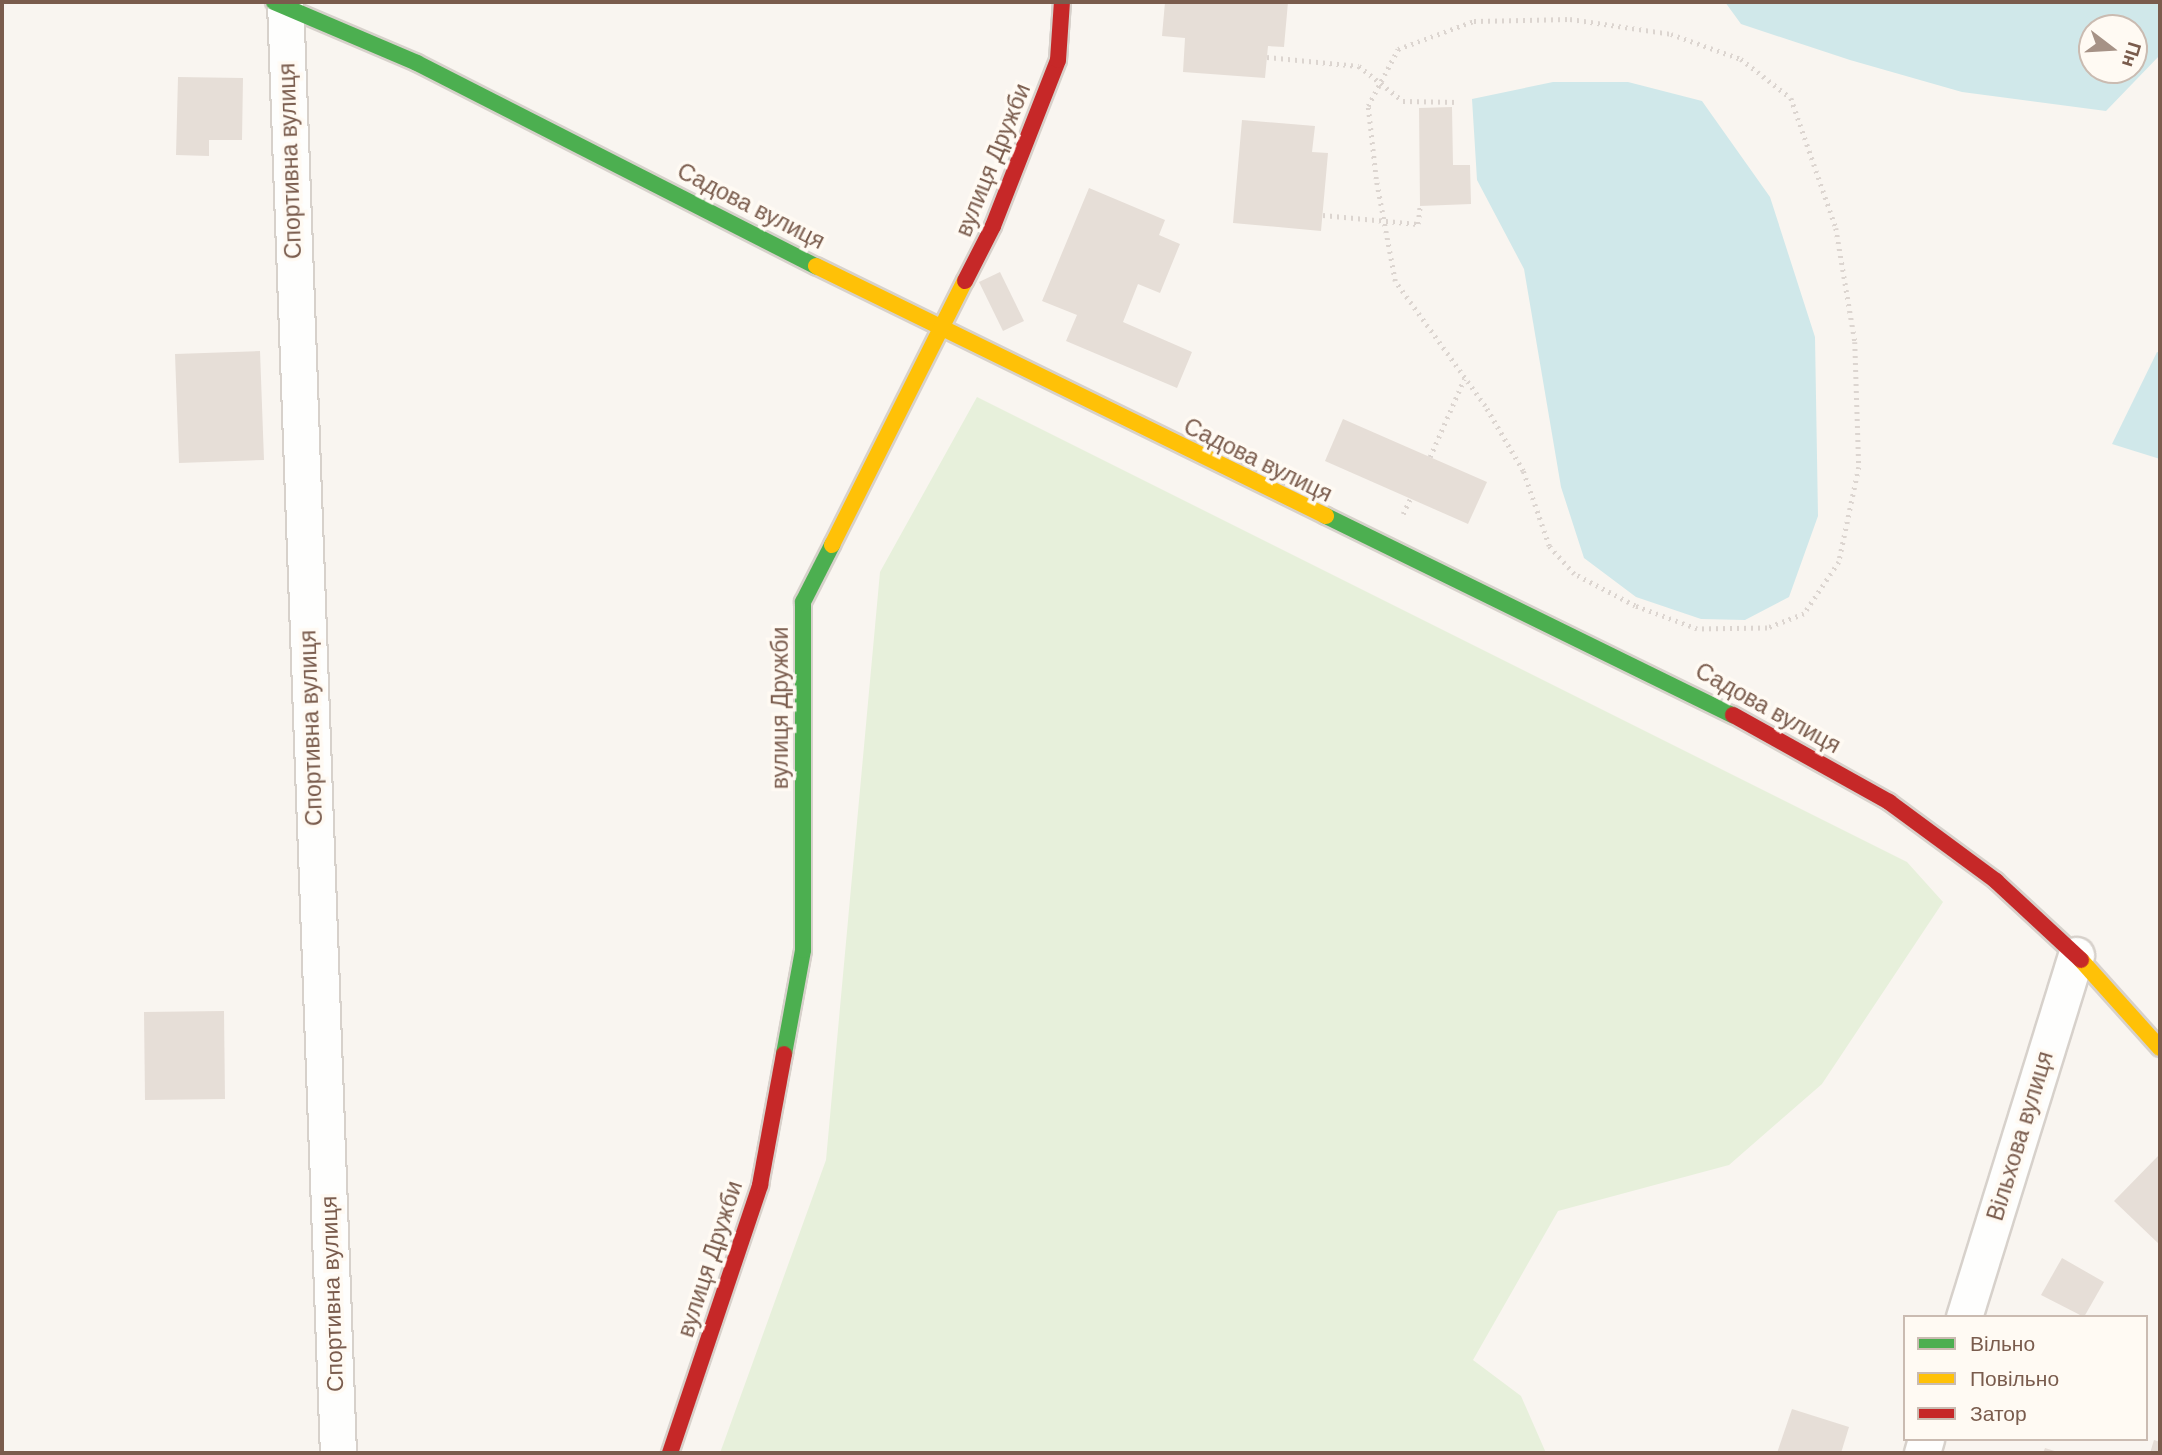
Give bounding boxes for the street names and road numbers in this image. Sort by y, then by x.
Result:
street label: Спортивна вулиця [273,62,307,260]
street label: вулиця Дружби [950,79,1036,241]
street label: Садова вулиця [673,157,829,255]
street label: Садова вулиця [1179,412,1337,508]
street label: вулиця Дружби [766,627,794,789]
street label: Спортивна вулиця [294,629,328,827]
street label: Садова вулиця [1691,657,1845,759]
street label: Вільхова вулиця [1981,1048,2059,1224]
street label: вулиця Дружби [672,1177,748,1341]
street label: Спортивна вулиця [315,1195,349,1393]

